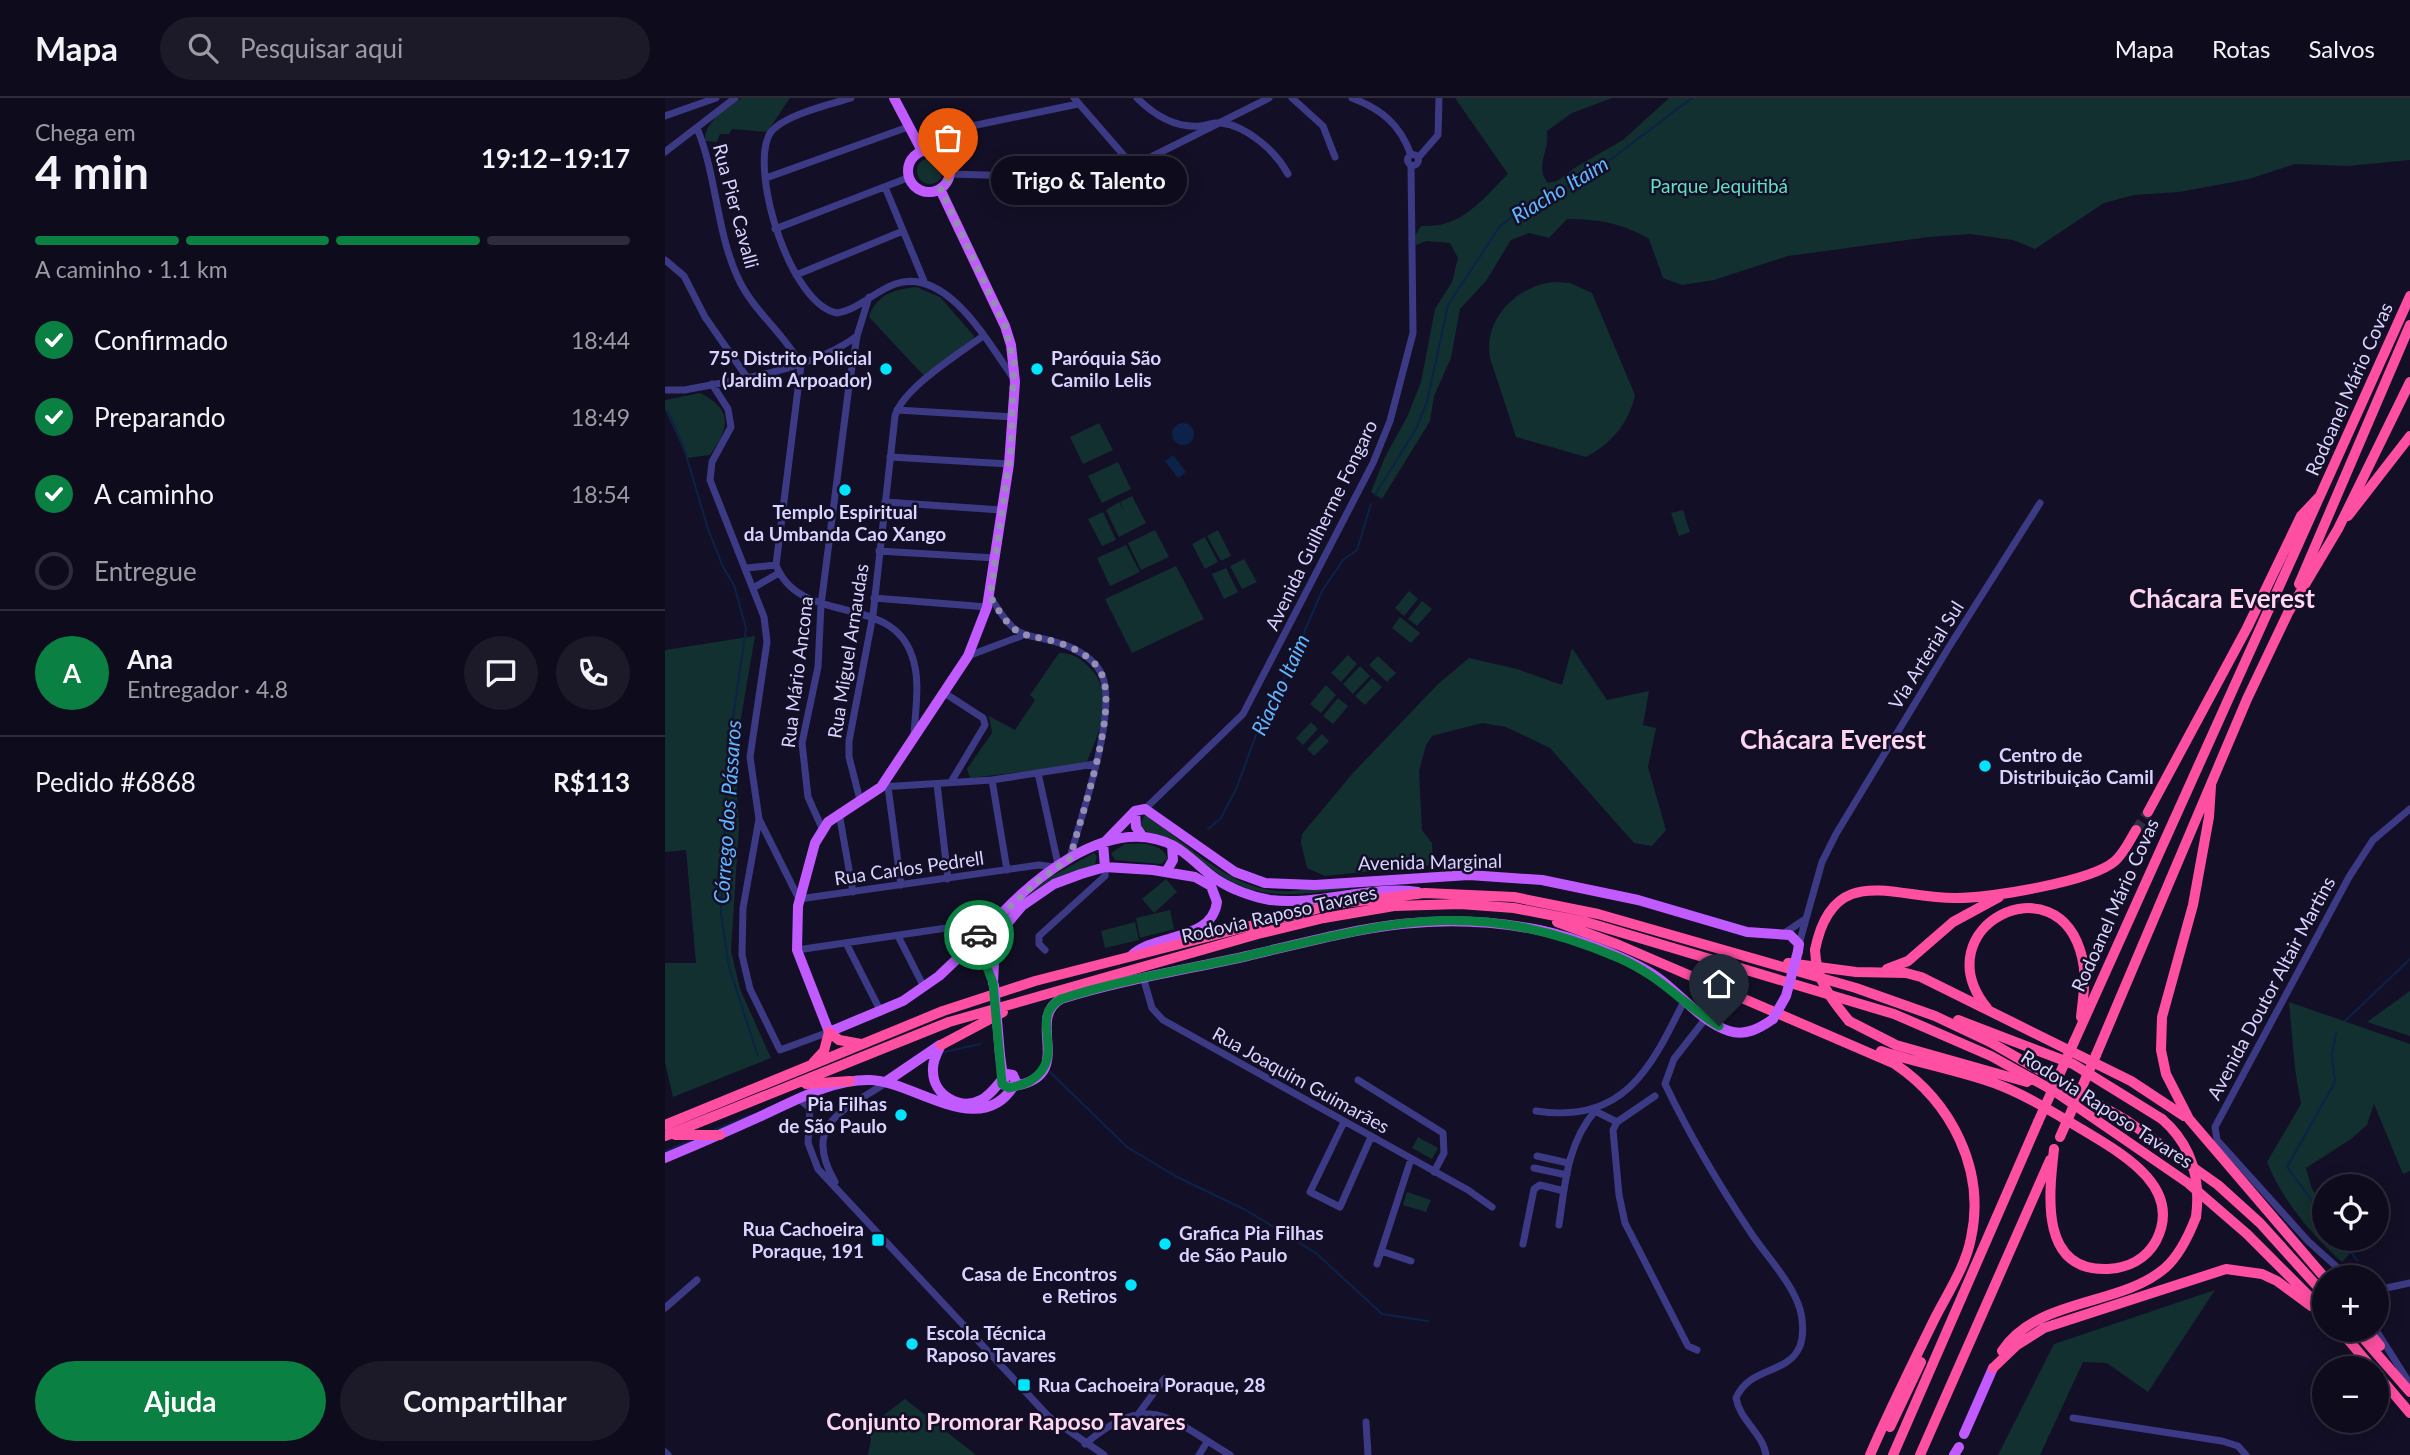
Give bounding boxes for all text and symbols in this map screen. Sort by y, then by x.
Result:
search box [160,17,650,80]
text: Mapa [35,28,118,68]
icon: search [184,29,222,67]
text: Pesquisar aqui [240,32,403,64]
text: Mapa [2115,34,2174,63]
text: Rotas [2212,34,2271,63]
text: Salvos [2309,34,2375,63]
pin [918,108,978,180]
text: Chega em [35,118,136,146]
icon: bag [929,119,967,157]
street label: Rua Pier Cavalli [709,141,764,271]
text: 19:12–19:17 [481,142,630,174]
text: 4 min [35,144,149,199]
water label: Riacho Itaim [1506,150,1612,227]
callout: Trigo & Talento [990,155,1186,204]
text: Trigo & Talento [1012,166,1166,194]
park label: Parque Jequitibá [1650,174,1788,197]
text: A caminho · 1.1 km [35,255,228,283]
street label: Rodoanel Mário Covas [2300,299,2397,479]
icon: check [35,321,73,359]
text: Confirmado [94,324,228,356]
text: 18:44 [571,326,630,354]
place label: 75º Distrito Policial (Jardim Arpoador) [709,346,872,391]
place label: Paróquia São Camilo Lelis [1051,346,1161,391]
marker: 75º Distrito Policial (Jardim Arpoador) [878,361,894,377]
marker: Paróquia São Camilo Lelis [1029,361,1045,377]
icon: check [35,398,73,436]
text: Preparando [94,401,226,433]
text: 18:49 [571,403,630,431]
street label: Avenida Guilherme Fongaro [1260,416,1382,634]
icon: check [35,475,73,513]
text: A caminho [94,478,214,510]
text: 18:54 [571,480,630,508]
marker: Templo Espiritual da Umbanda Cao Xango [837,482,853,498]
place label: Templo Espiritual da Umbanda Cao Xango [744,500,946,545]
text: Entregue [94,555,197,587]
street label: Rua Miguel Arnaudas [822,562,873,740]
district label: Chácara Everest [2129,582,2315,614]
street label: Rua Mário Ancona [776,595,817,749]
street label: Via Arterial Sul [1883,596,1968,713]
water label: Riacho Itaim [1245,630,1314,739]
button: chat [464,636,538,710]
button: phone [556,636,630,710]
text: Ana [127,643,173,675]
text: A [63,657,81,689]
text: Entregador · 4.8 [127,675,288,703]
water label: Córrego dos Pássaros [708,719,745,905]
district label: Chácara Everest [1740,723,1926,755]
place label: Centro de Distribuição Camil [1999,743,2154,788]
marker: Centro de Distribuição Camil [1977,758,1993,774]
text: Pedido #6868 [35,766,196,798]
text: R$113 [553,766,630,798]
street label: Rodoanel Mário Covas [2066,815,2163,995]
street label: Rua Carlos Pedrell [833,846,985,889]
street label: Avenida Marginal [1358,849,1502,874]
street label: Avenida Doutor Altair Martins [2202,872,2339,1103]
street label: Rodovia Raposo Tavares [1179,880,1379,947]
courier [944,900,1014,970]
icon: car [960,916,998,954]
pin [1689,954,1749,1026]
icon: home [1700,965,1738,1003]
street label: Rua Joaquim Guimarães [1209,1021,1394,1138]
street label: Rodovia Raposo Tavares [2017,1044,2197,1173]
place label: Pia Filhas de São Paulo [779,1092,887,1137]
marker: Pia Filhas de São Paulo [893,1107,909,1123]
map controls [2312,1174,2389,1433]
button: locate [2312,1174,2389,1251]
place label: Rua Cachoeira Poraque, 191 [743,1217,864,1262]
place label: Grafica Pia Filhas de São Paulo [1179,1221,1324,1266]
marker: Rua Cachoeira Poraque, 191 [870,1232,886,1248]
marker: Grafica Pia Filhas de São Paulo [1157,1236,1173,1252]
place label: Casa de Encontros e Retiros [962,1262,1117,1307]
button: + [2312,1265,2389,1342]
marker: Casa de Encontros e Retiros [1123,1277,1139,1293]
place label: Escola Técnica Raposo Tavares [926,1321,1056,1366]
marker: Escola Técnica Raposo Tavares [904,1336,920,1352]
button: − [2312,1356,2389,1433]
button: Ajuda [35,1361,326,1441]
button: Compartilhar [340,1361,630,1441]
place label: Rua Cachoeira Poraque, 28 [1038,1373,1266,1396]
marker: Rua Cachoeira Poraque, 28 [1016,1377,1032,1393]
district label: Conjunto Promorar Raposo Tavares [826,1407,1186,1435]

